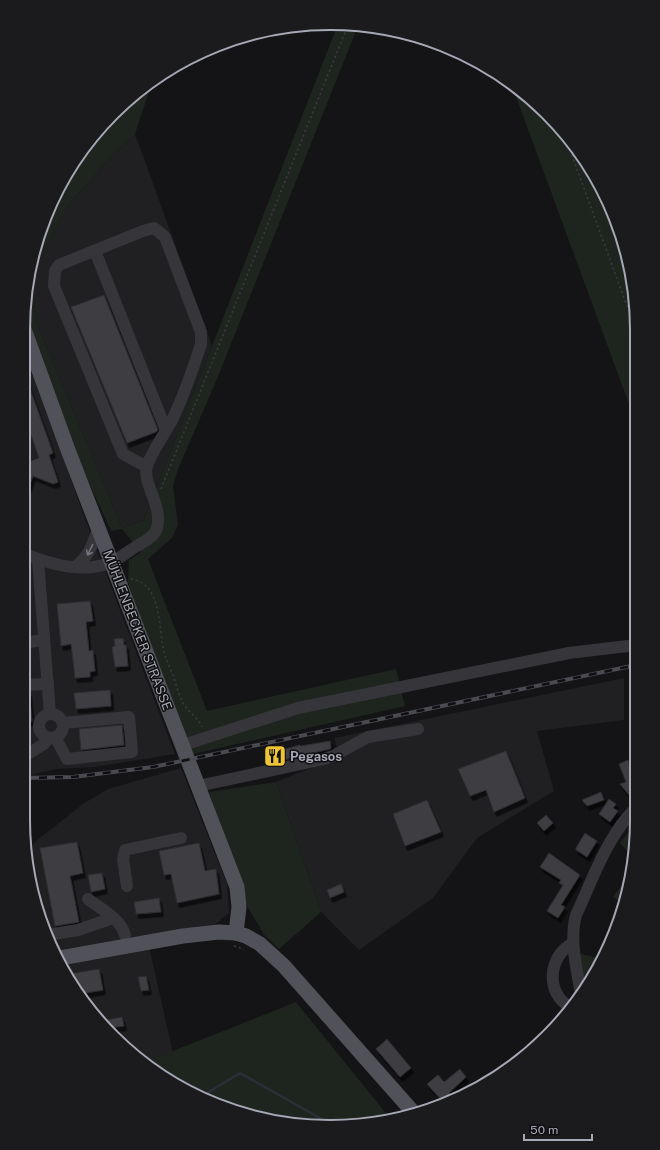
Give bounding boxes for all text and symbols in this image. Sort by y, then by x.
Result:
one-way arrow [86,544,93,556]
street label: MÜHLENBECKER STRASSE [100,548,175,712]
restaurant icon: Pegasos [262,743,288,769]
place label: Pegasos [290,749,342,764]
scale bar [524,1116,592,1142]
text: 50 m [530,1123,558,1137]

